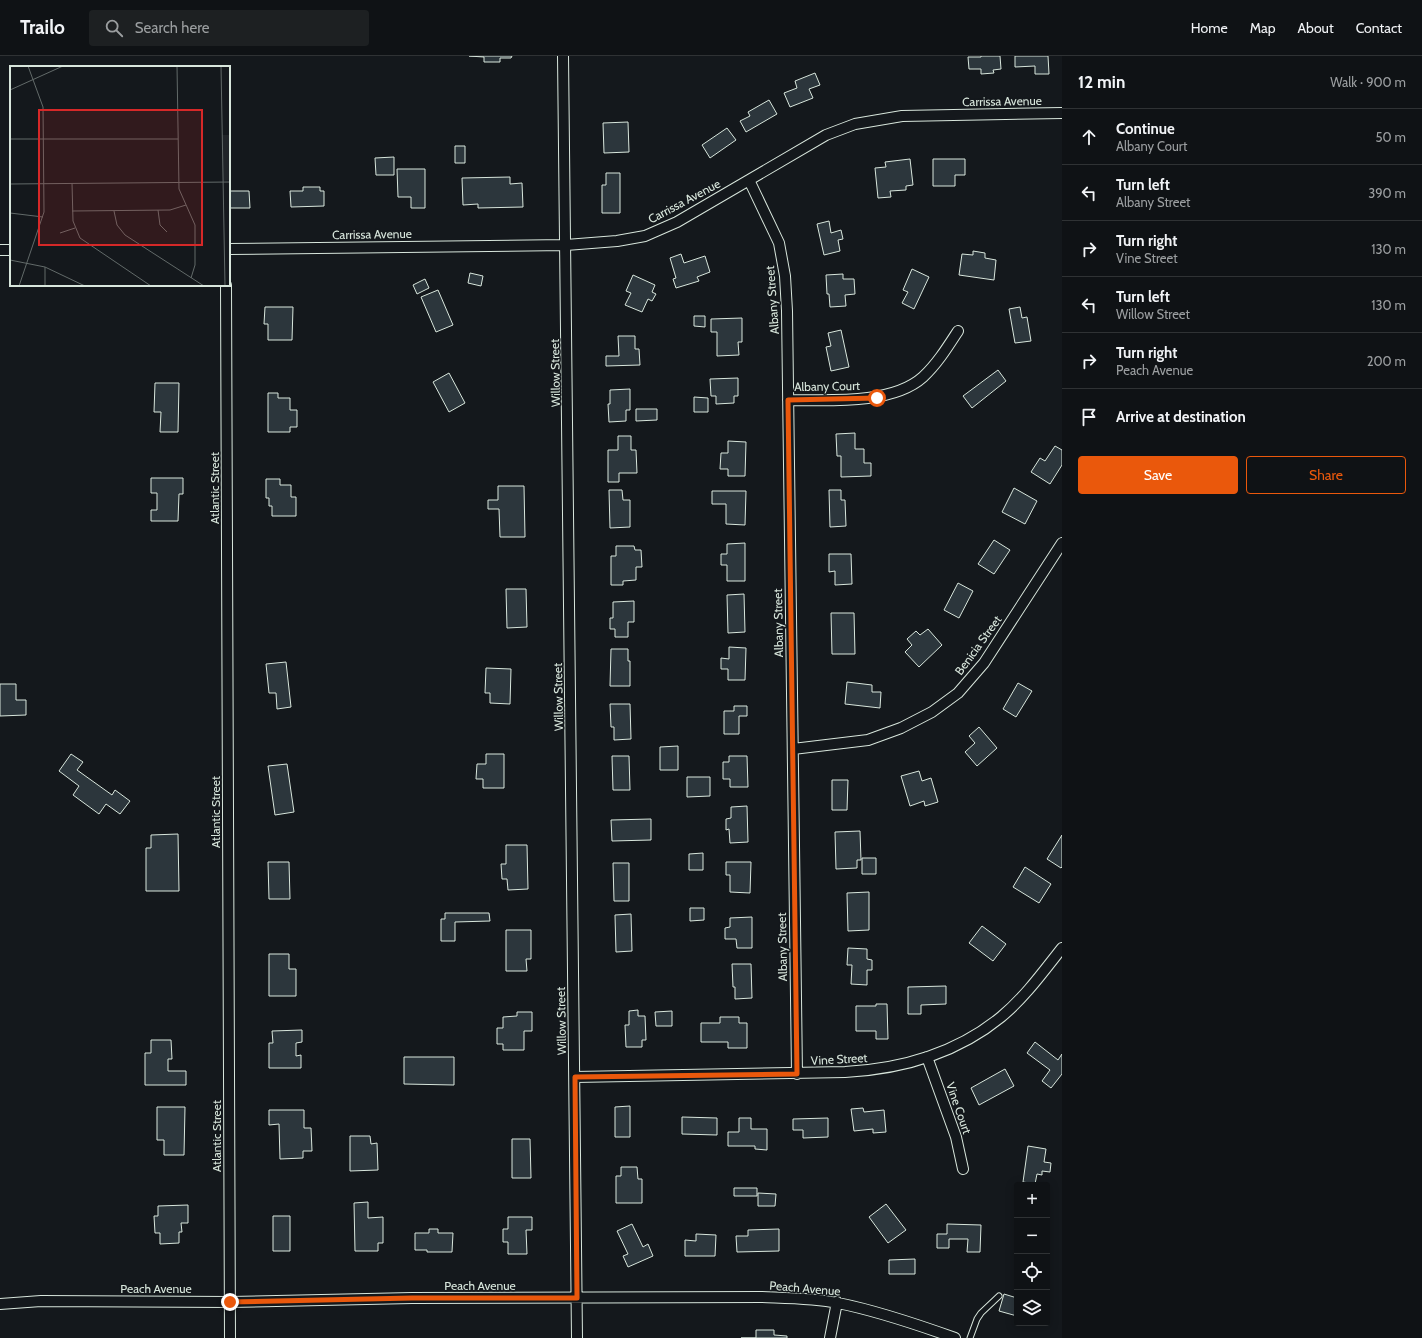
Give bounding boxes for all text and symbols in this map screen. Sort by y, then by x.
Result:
search box [89,10,369,46]
text: Trailo [20,16,65,39]
icon: search [103,17,125,39]
text: Search here [135,19,209,37]
text: Home [1191,19,1228,37]
text: Map [1250,19,1275,37]
text: About [1297,19,1334,37]
text: Contact [1356,19,1402,37]
inset map [10,66,230,286]
text: 12 min [1078,72,1125,92]
text: Walk · 900 m [1330,74,1406,90]
street label: Carrissa Avenue [962,93,1042,109]
text: Continue [1116,120,1175,138]
icon: ahead [1078,126,1100,148]
text: 50 m [1376,129,1406,145]
text: Albany Court [1116,138,1187,154]
street label: Carrissa Avenue [645,176,723,226]
text: Turn left [1116,176,1170,194]
icon: left [1078,182,1100,204]
text: 390 m [1368,185,1406,201]
text: Albany Street [1116,194,1190,210]
street label: Carrissa Avenue [332,226,412,242]
text: Turn right [1116,232,1177,250]
icon: right [1078,238,1100,260]
text: 130 m [1371,241,1406,257]
text: Vine Street [1116,250,1178,266]
street label: Albany Street [762,265,782,335]
text: Turn left [1116,288,1170,306]
icon: left [1078,294,1100,316]
text: 130 m [1371,297,1406,313]
text: Willow Street [1116,306,1190,322]
street label: Willow Street [547,339,563,407]
text: Turn right [1116,344,1177,362]
icon: right [1078,350,1100,372]
text: 200 m [1367,353,1406,369]
text: Peach Avenue [1116,362,1193,378]
street label: Albany Court [794,378,860,394]
route start [868,389,886,407]
icon: arrive [1078,406,1100,428]
text: Arrive at destination [1116,408,1246,426]
street label: Atlantic Street [207,452,222,524]
button: Save [1078,456,1238,494]
button: Share [1246,456,1406,494]
street label: Albany Street [770,589,786,657]
street label: Benicia Street [951,612,1005,678]
street label: Willow Street [550,663,566,731]
street label: Atlantic Street [208,776,223,848]
street label: Albany Street [774,913,790,981]
street label: Willow Street [553,987,569,1055]
street label: Vine Street [810,1050,868,1068]
street label: Vine Court [943,1080,975,1136]
street label: Atlantic Street [209,1100,224,1172]
map controls [1014,1182,1050,1326]
button: + [1014,1182,1050,1218]
button: − [1014,1218,1050,1254]
button: locate [1014,1254,1050,1290]
street label: Peach Avenue [769,1277,841,1299]
street label: Peach Avenue [444,1278,516,1293]
street label: Peach Avenue [120,1281,192,1296]
button: layers [1014,1290,1050,1326]
route end [221,1293,239,1311]

